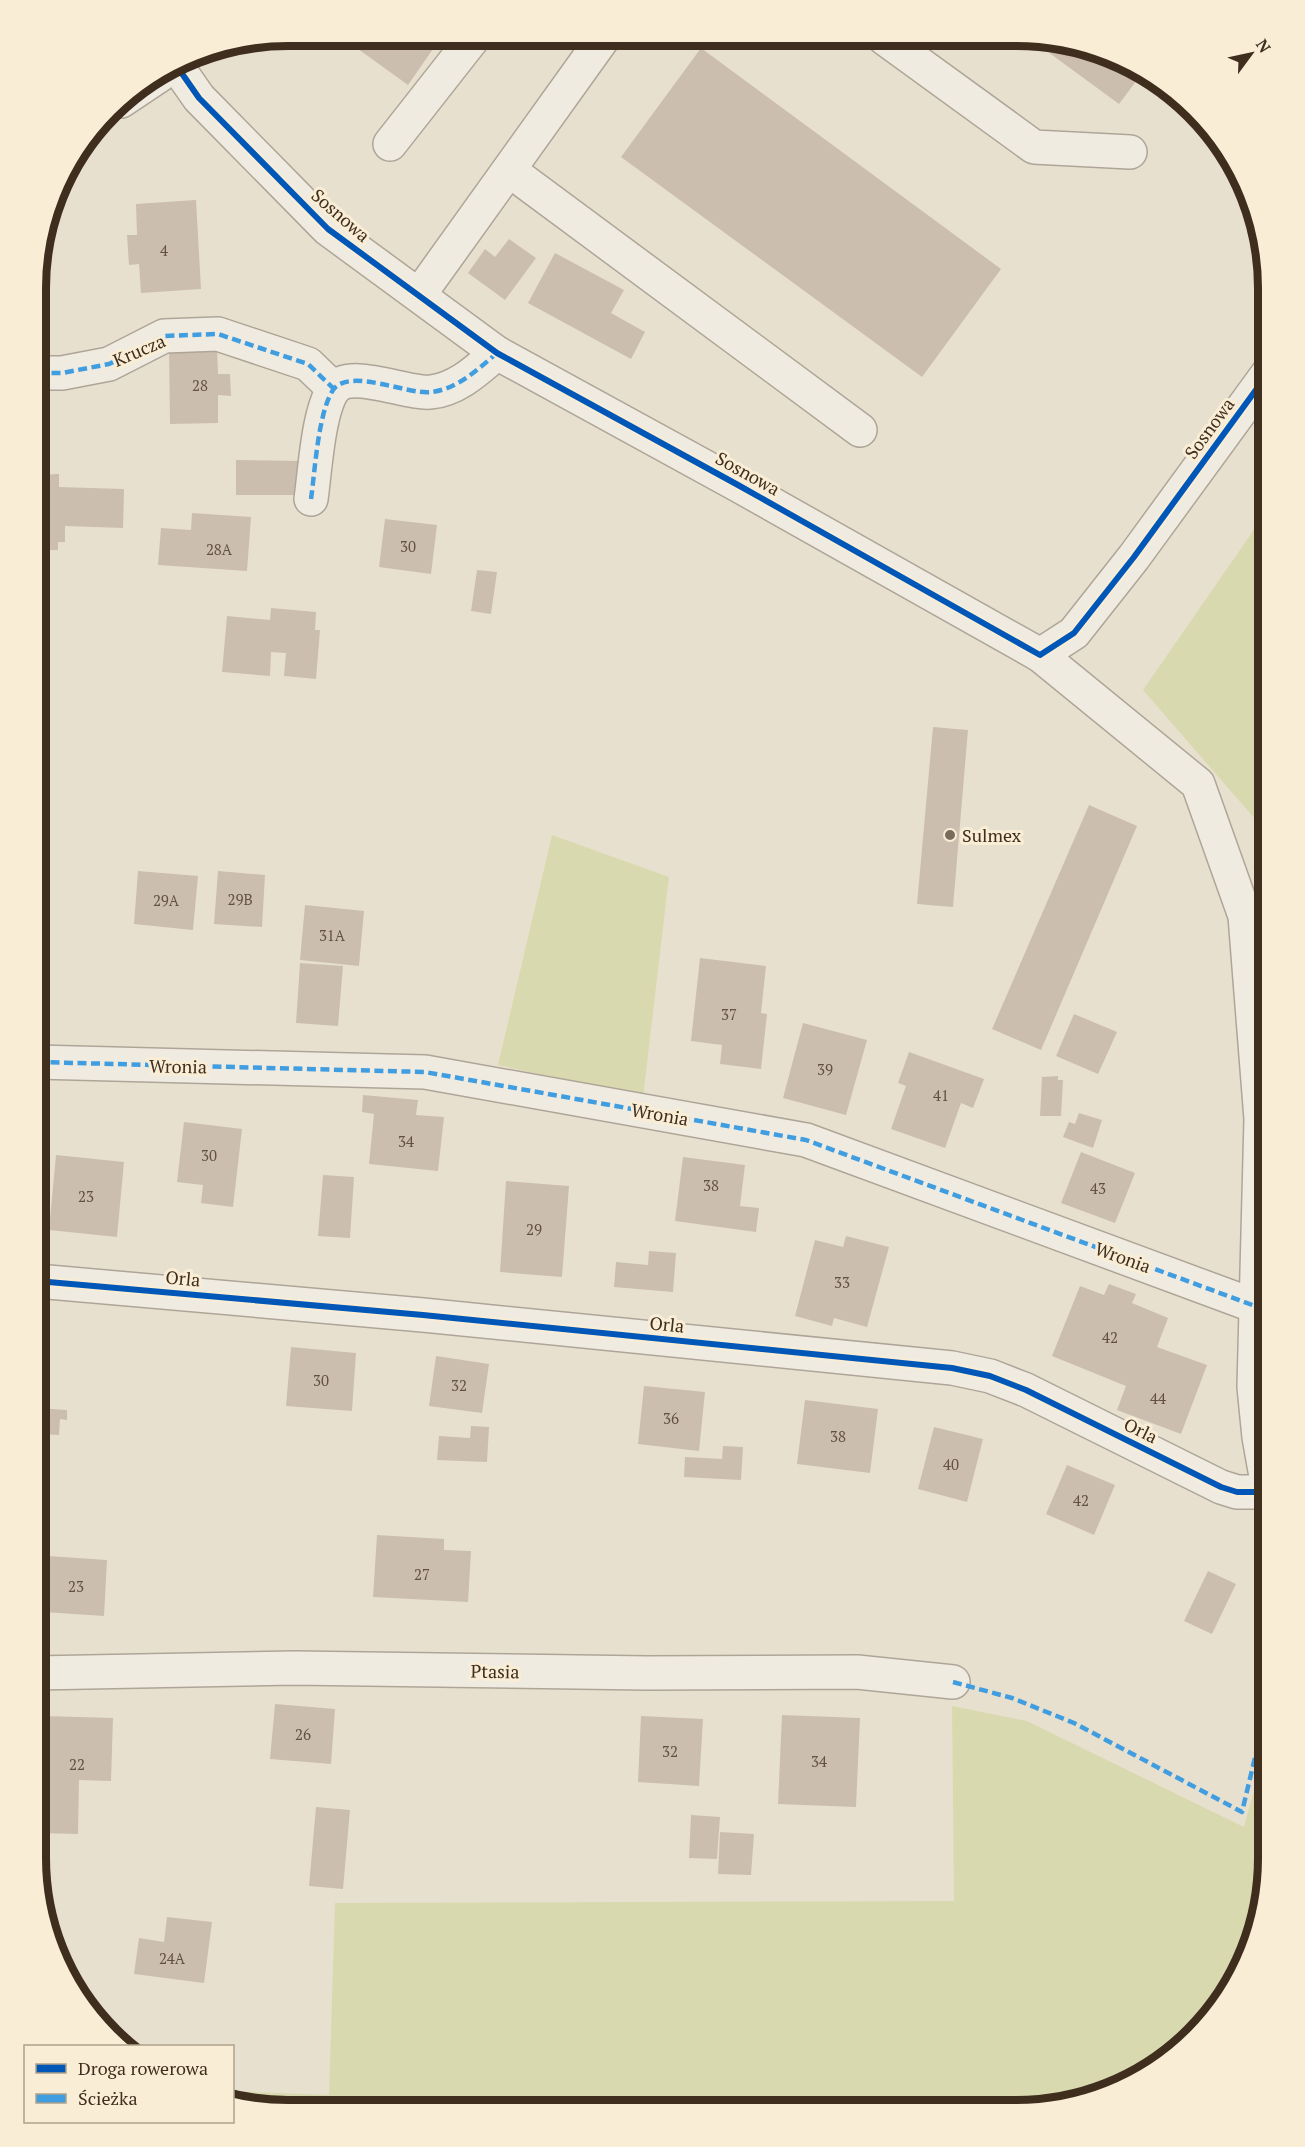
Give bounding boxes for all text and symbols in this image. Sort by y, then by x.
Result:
north arrow [1221,24,1281,84]
text: N [1251,35,1276,57]
street label: Sosnowa [307,183,375,247]
house number: 4 [160,240,168,260]
street label: Krucza [109,328,169,372]
house number: 28 [192,375,208,395]
street label: Sosnowa [1179,393,1239,463]
street label: Sosnowa [712,446,784,500]
house number: 30 [400,536,416,556]
house number: 28A [206,539,233,559]
place label: Sulmex [962,823,1022,847]
marker: Sulmex [943,828,957,842]
house number: 29B [227,889,253,909]
house number: 29A [153,890,180,910]
house number: 31A [319,925,346,945]
house number: 37 [721,1004,737,1024]
street label: Wronia [149,1053,207,1079]
house number: 39 [817,1059,833,1079]
house number: 41 [933,1085,949,1105]
street label: Wronia [629,1097,691,1131]
house number: 34 [398,1131,414,1151]
house number: 30 [201,1145,217,1165]
house number: 38 [703,1175,719,1195]
house number: 43 [1090,1178,1106,1198]
house number: 23 [78,1186,94,1206]
house number: 29 [526,1219,542,1239]
street label: Wronia [1092,1236,1154,1278]
street label: Orla [165,1265,201,1291]
house number: 33 [834,1272,850,1292]
street label: Orla [648,1310,686,1338]
house number: 42 [1102,1327,1118,1347]
house number: 30 [313,1370,329,1390]
house number: 32 [451,1375,467,1395]
house number: 44 [1150,1388,1166,1408]
house number: 36 [663,1408,679,1428]
street label: Orla [1120,1412,1162,1448]
house number: 38 [830,1426,846,1446]
house number: 40 [943,1454,959,1474]
house number: 42 [1073,1490,1089,1510]
house number: 27 [414,1564,430,1584]
house number: 23 [68,1576,84,1596]
street label: Ptasia [470,1659,520,1683]
house number: 26 [295,1724,311,1744]
house number: 32 [662,1741,678,1761]
house number: 34 [811,1751,827,1771]
house number: 22 [69,1754,85,1774]
house number: 24A [159,1948,186,1968]
legend [24,2045,234,2123]
text: Droga rowerowa [78,2056,208,2080]
text: Ścieżka [78,2086,137,2110]

